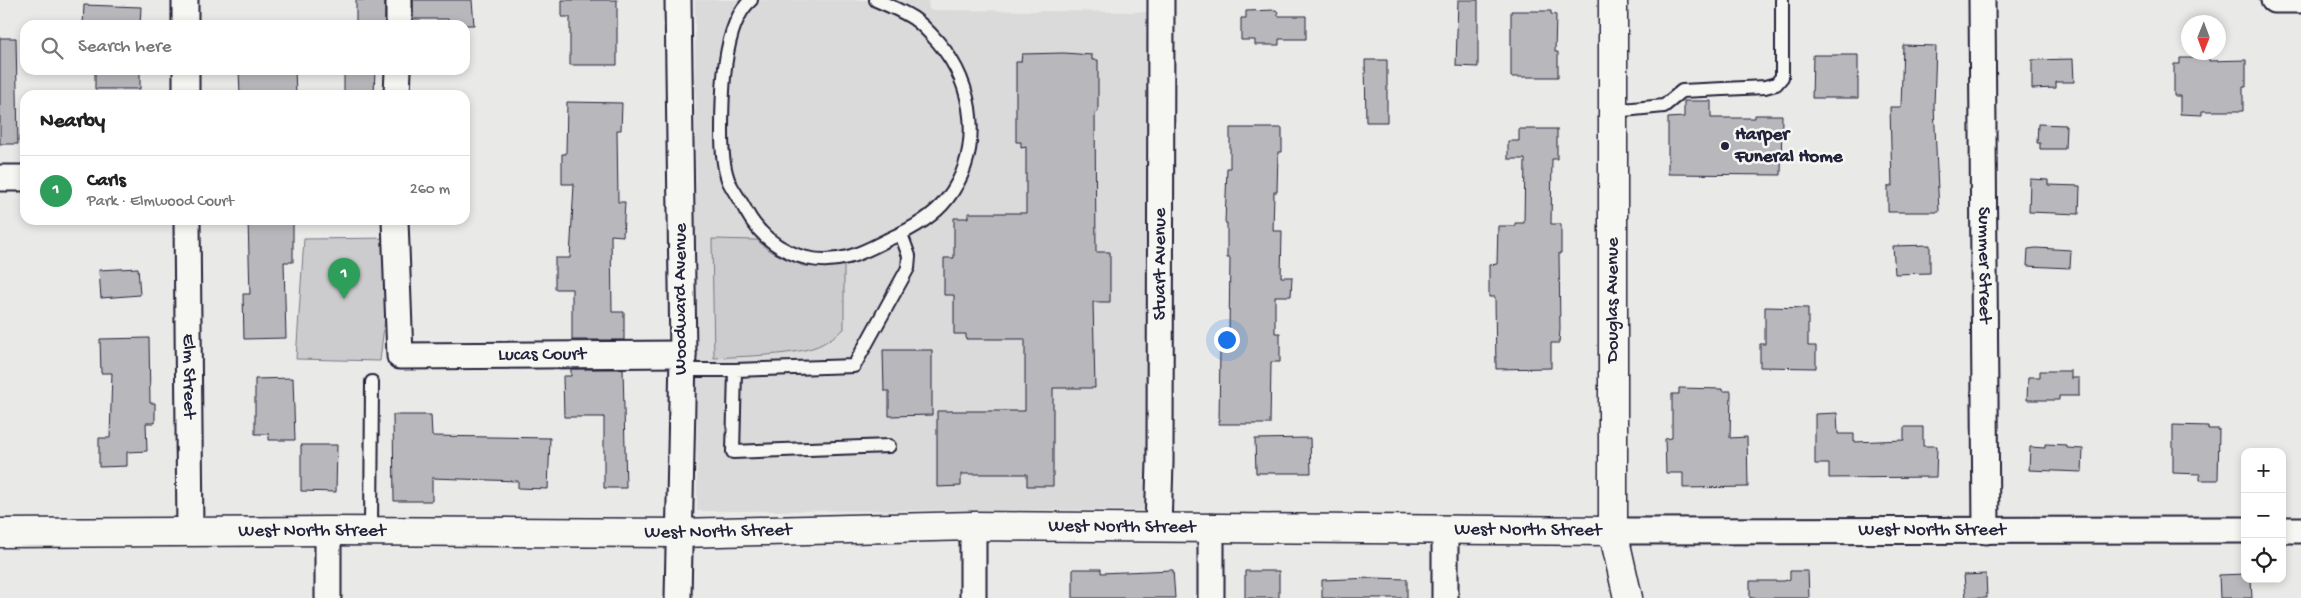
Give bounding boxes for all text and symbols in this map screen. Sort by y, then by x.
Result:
north arrow [2181,15,2226,60]
search box [20,20,470,75]
icon: search [38,34,66,62]
text: Search here [78,36,172,59]
text: Nearby [40,110,105,135]
place label: Harper Funeral Home [1734,124,1844,169]
marker: Harper Funeral Home [1719,140,1731,152]
text: Carls [87,170,126,193]
text: 1 [53,181,59,200]
text: 260 m [410,181,450,200]
text: Park · Elmwood Court [87,193,234,212]
street label: Summer Street [1972,207,1996,326]
street label: Stuart Avenue [1149,208,1172,320]
street label: Woodward Avenue [670,223,693,375]
street label: Douglas Avenue [1602,237,1625,365]
pin: 1 [328,258,360,299]
your location [1214,327,1240,353]
street label: Elm Street [177,334,200,421]
street label: Lucas Court [498,343,588,367]
map controls [2241,448,2286,583]
button: + [2241,448,2286,493]
button: − [2241,493,2286,538]
street label: West North Street [1048,515,1198,539]
street label: West North Street [1454,518,1604,542]
street label: West North Street [238,519,388,543]
street label: West North Street [644,519,794,545]
street label: West North Street [1858,519,2008,542]
button: locate [2241,538,2286,583]

